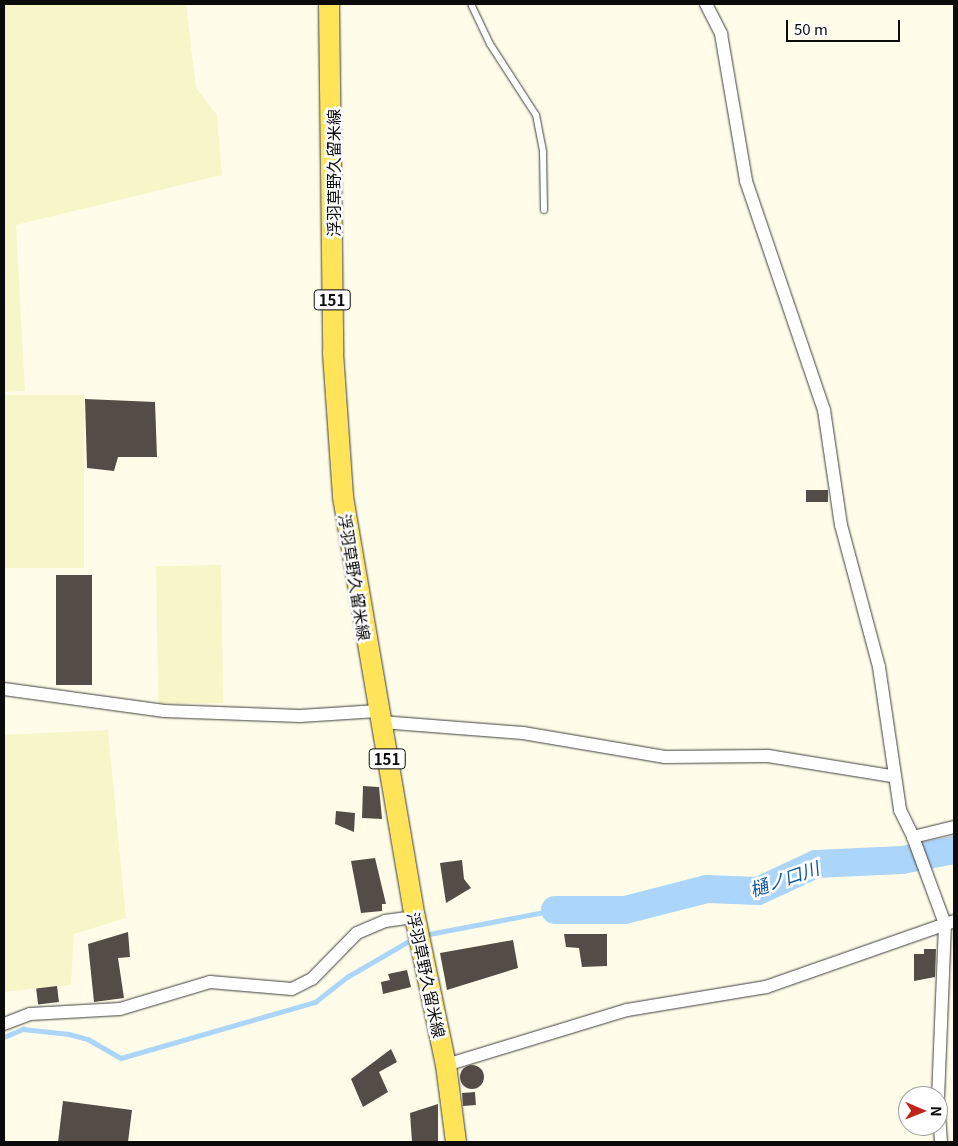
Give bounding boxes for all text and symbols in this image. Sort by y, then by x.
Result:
scale bar [788,10,902,42]
text: 50 m [794,18,828,39]
street label: 浮羽草野久留米線 [323,109,343,237]
road number: 151 [313,288,351,312]
street label: 浮羽草野久留米線 [336,512,374,642]
road number: 151 [368,746,406,772]
water label: 樋ノ口川 [746,856,822,900]
street label: 浮羽草野久留米線 [404,910,450,1040]
north arrow [898,1086,948,1136]
text: N [927,1106,947,1117]

